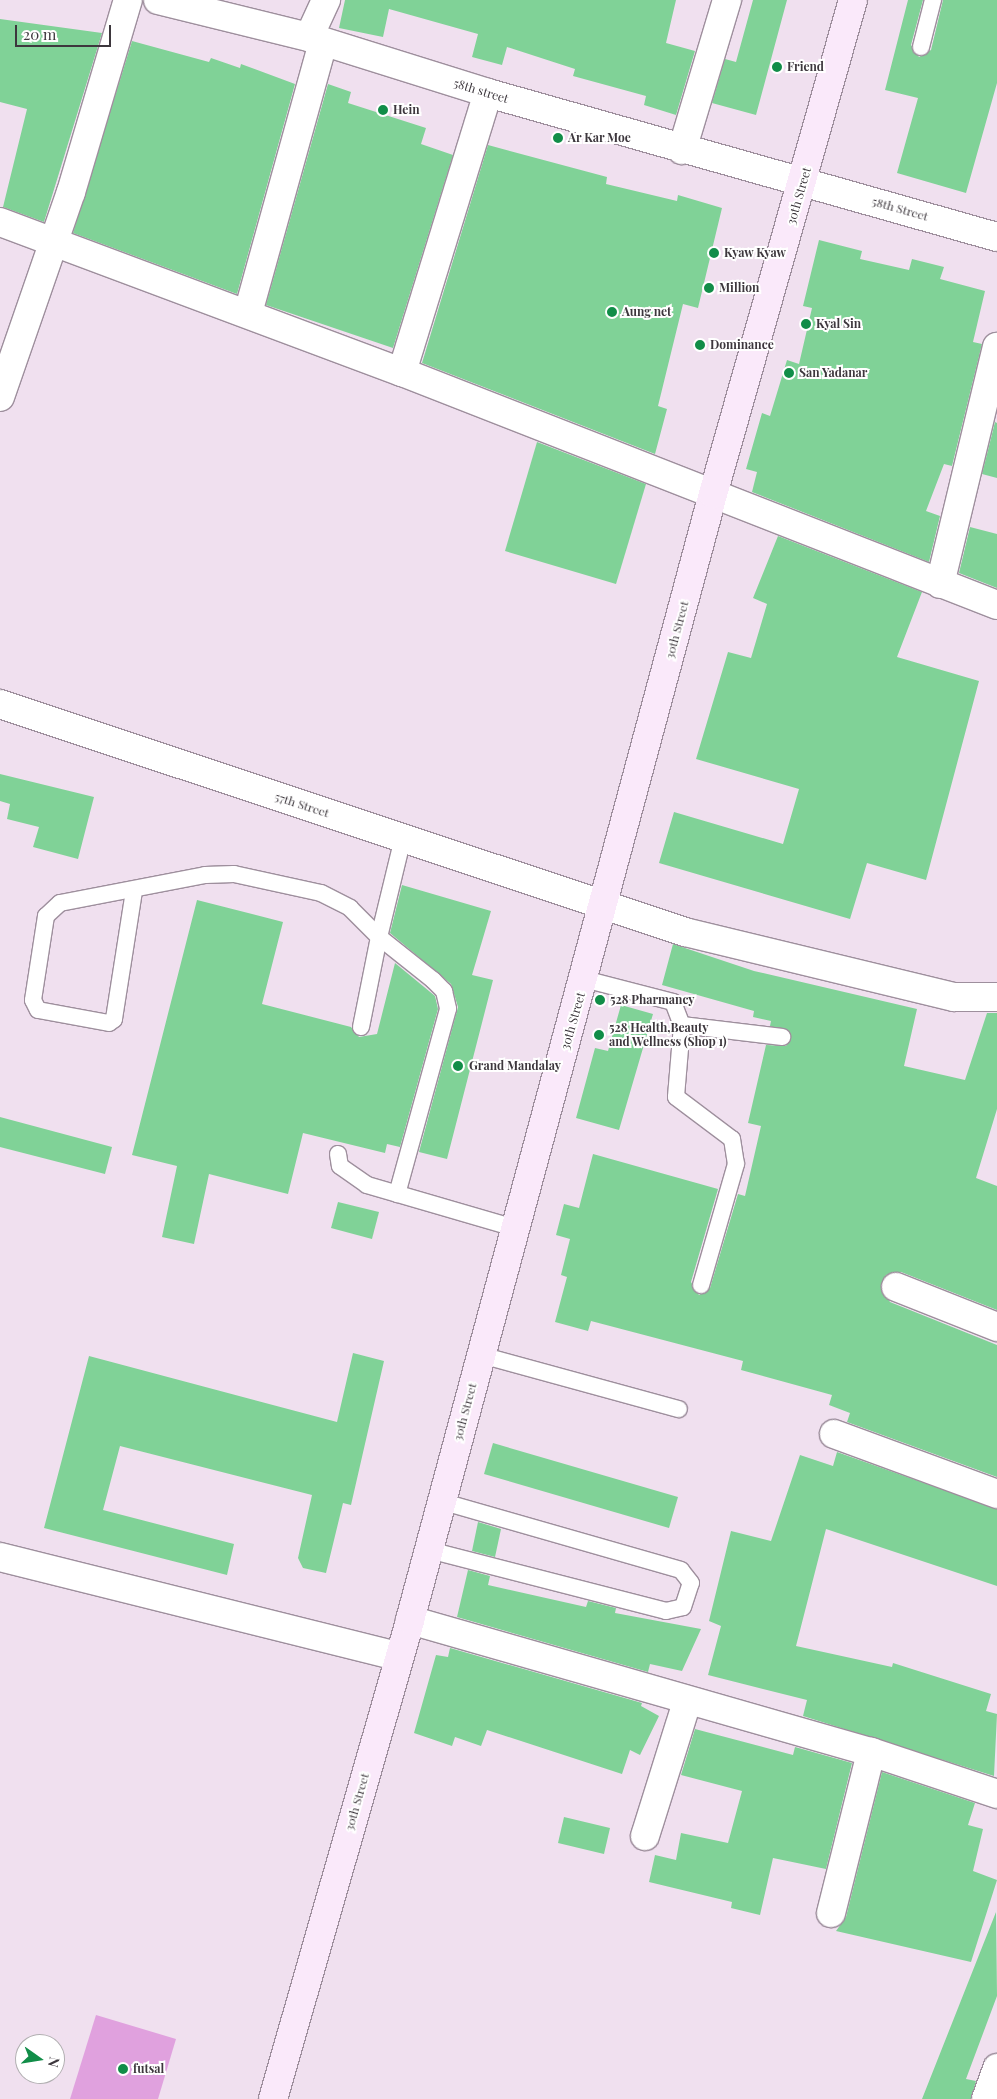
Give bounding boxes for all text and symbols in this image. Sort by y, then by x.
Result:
scale bar [18,15,114,47]
text: 20 m [23,24,56,44]
place label: Friend [787,60,824,74]
marker: Friend [771,61,783,73]
street label: 58th street [452,76,510,106]
place label: Hein [393,103,420,117]
marker: Hein [377,104,389,116]
place label: Ar Kar Moe [568,131,631,145]
marker: Ar Kar Moe [552,132,564,144]
street label: 30th Street [784,166,814,226]
street label: 58th Street [870,194,930,224]
place label: Kyaw Kyaw [724,246,786,260]
marker: Kyaw Kyaw [708,247,720,259]
place label: Million [719,281,759,295]
marker: Million [703,282,715,294]
place label: Aung net [622,305,671,319]
marker: Aung net [606,306,618,318]
place label: Kyal Sin [816,317,861,331]
marker: Kyal Sin [800,318,812,330]
place label: Dominance [710,338,774,352]
marker: Dominance [694,339,706,351]
place label: San Yadanar [799,366,868,380]
marker: San Yadanar [783,367,795,379]
street label: 30th Street [662,600,692,660]
street label: 57th Street [273,789,331,821]
street label: 30th Street [558,991,588,1051]
place label: 528 Pharmancy [610,993,695,1007]
marker: 528 Pharmancy [594,994,606,1006]
place label: 528 Health,Beauty and Wellness (Shop 1) [609,1021,727,1049]
marker: 528 Health,Beauty and Wellness (Shop 1) [593,1029,605,1041]
marker: Grand Mandalay [451,1059,465,1073]
place label: Grand Mandalay [469,1059,561,1073]
street label: 30th Street [450,1382,480,1442]
street label: 30th Street [342,1772,372,1832]
north arrow [15,2034,65,2084]
text: N [44,2055,65,2069]
place label: futsal [133,2062,164,2076]
marker: futsal [117,2063,129,2075]

